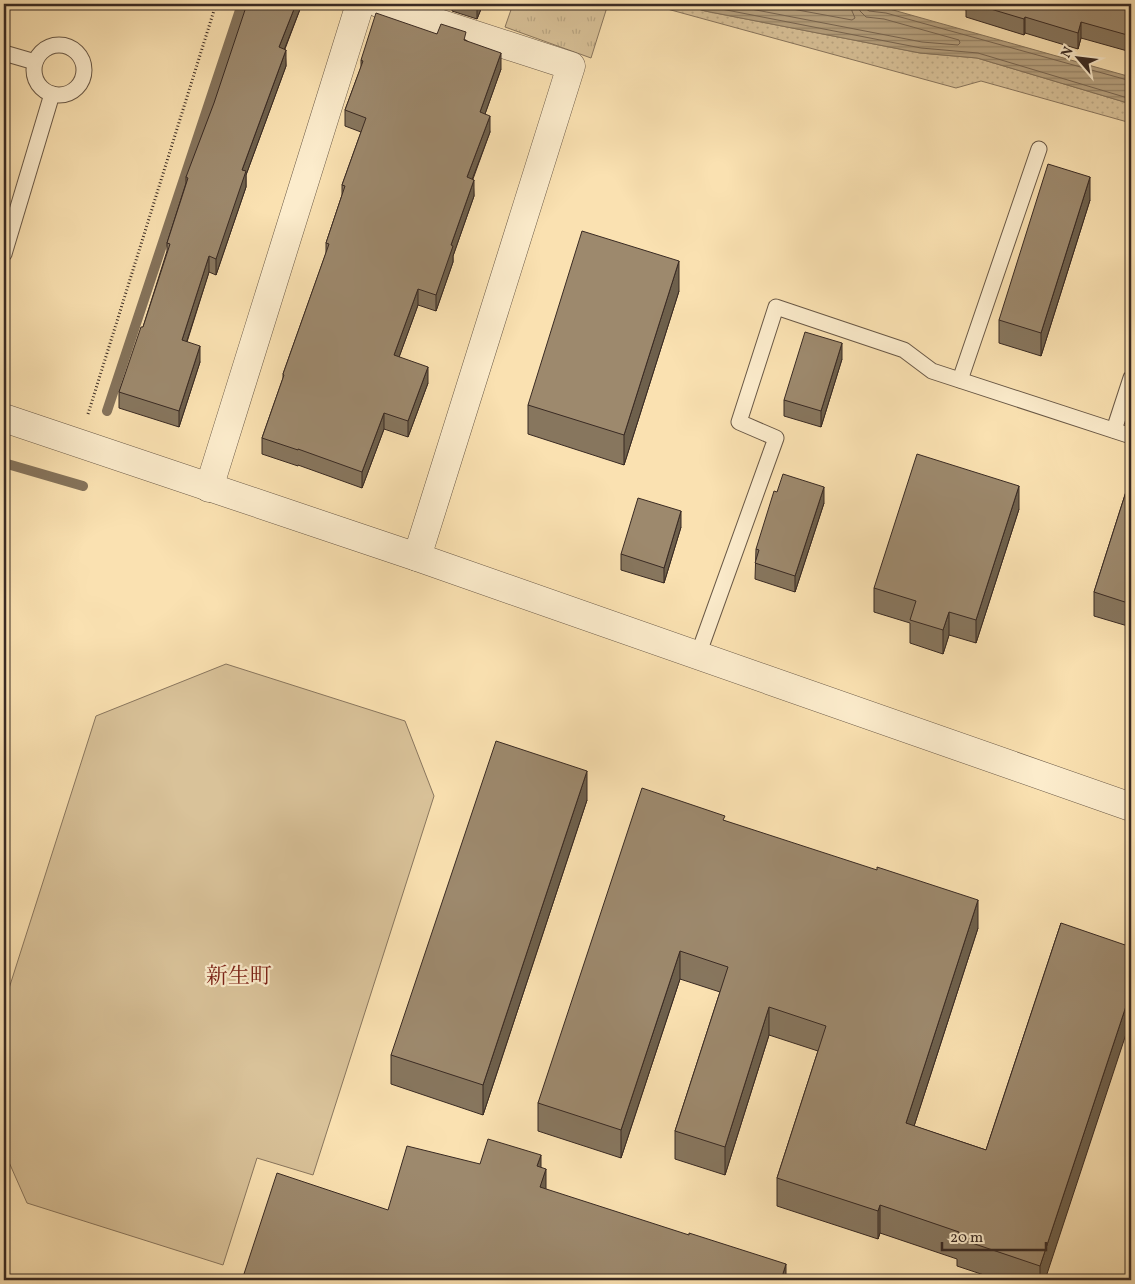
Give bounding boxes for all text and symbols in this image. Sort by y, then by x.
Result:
north arrow [1052,32,1102,82]
text: N [1057,44,1079,62]
district label: 新生町 [206,962,272,993]
scale bar [942,1219,1046,1251]
text: 20 m [950,1228,983,1249]

